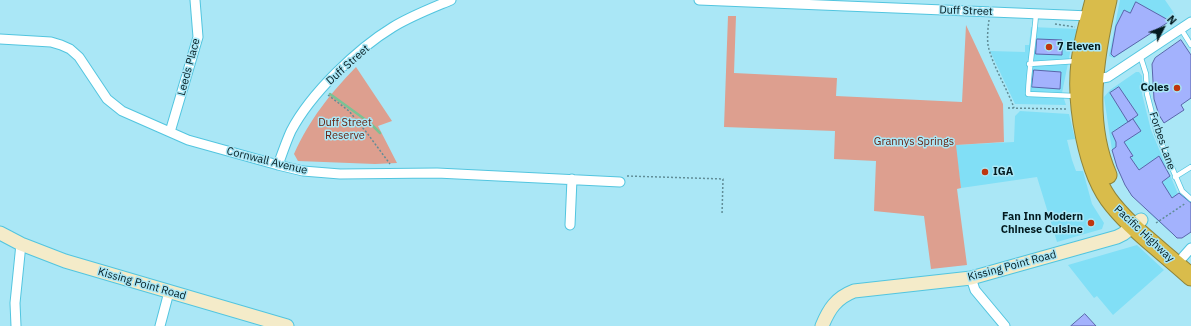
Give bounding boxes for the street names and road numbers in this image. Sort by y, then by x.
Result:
street label: Duff Street [939,3,993,19]
street label: Leeds Place [175,37,203,97]
street label: Duff Street [324,42,372,88]
street label: Forbes Lane [1146,110,1178,172]
street label: Cornwall Avenue [225,145,309,177]
street label: Pacific Highway [1111,203,1177,265]
street label: Kissing Point Road [966,248,1058,284]
street label: Kissing Point Road [96,265,188,303]

